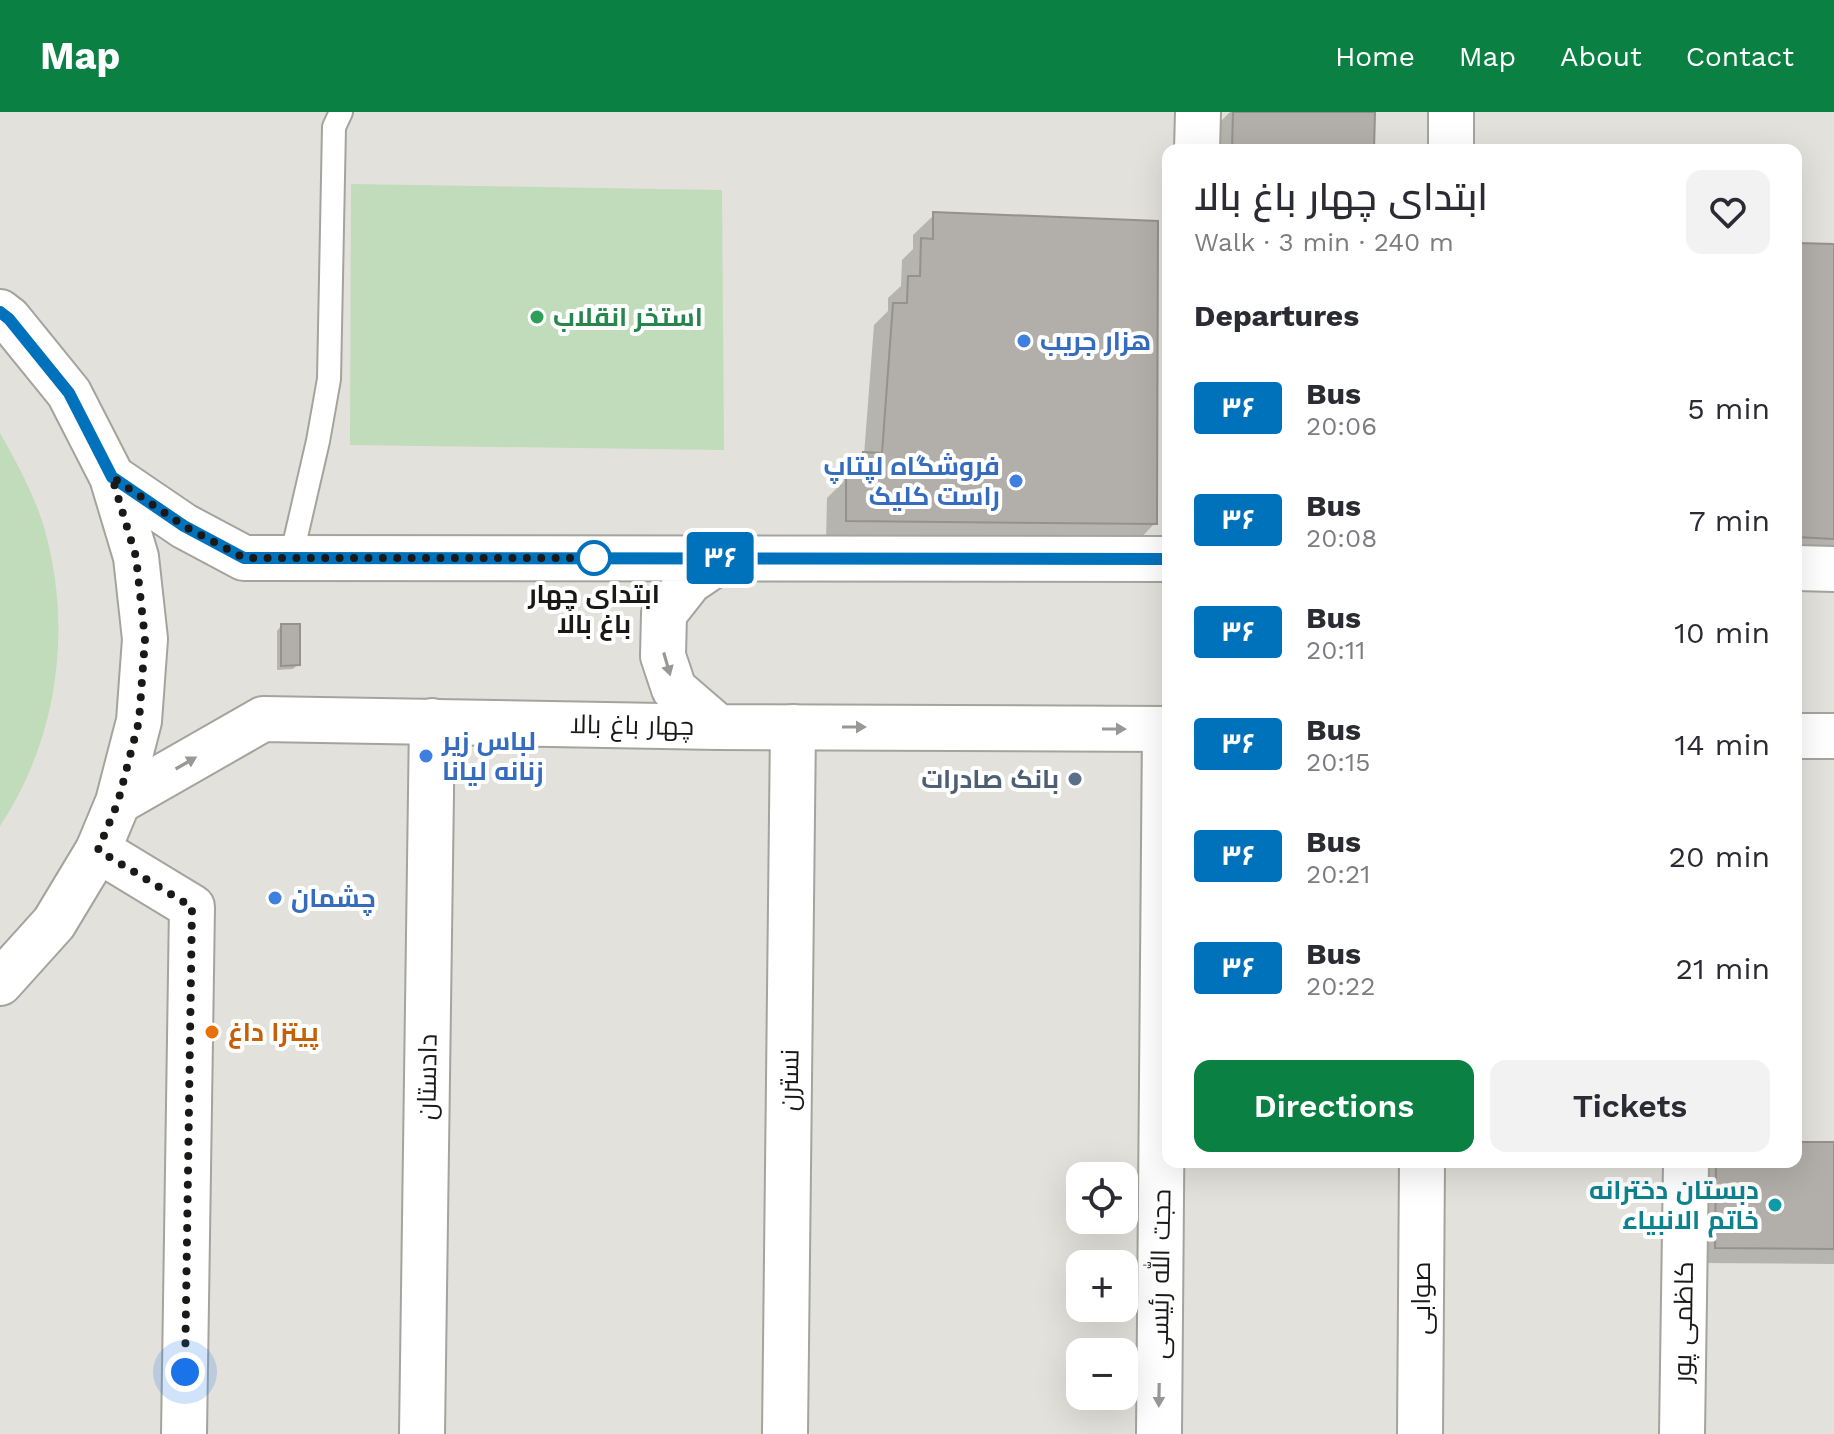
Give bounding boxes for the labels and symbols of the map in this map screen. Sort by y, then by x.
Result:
place label: استخر انقلاب [553,302,703,332]
marker: استخر انقلاب [528,308,546,326]
place label: هزار جریب [1040,326,1151,356]
marker: هزار جریب [1015,332,1033,350]
place label: فروشگاه لپتاپ راست کلیک [824,451,1000,511]
marker: فروشگاه لپتاپ راست کلیک [1007,472,1025,490]
line badge: ۳۶ [684,532,756,584]
marker: ابتدای چهار باغ بالا [577,541,611,575]
place label: ابتدای چهار باغ بالا [527,579,660,641]
one-way arrow [661,652,673,677]
street label: چهار باغ بالا [570,709,694,743]
one-way arrow [842,721,867,733]
one-way arrow [1102,723,1127,735]
place label: لباس زیر زنانه لیانا [441,726,544,787]
marker: لباس زیر زنانه لیانا [417,747,435,765]
one-way arrow [175,756,197,770]
place label: بانک صادرات [921,764,1059,794]
marker: بانک صادرات [1066,770,1084,788]
place label: چشمان [291,883,376,916]
marker: چشمان [266,889,284,907]
place label: پیتزا داغ [228,1017,319,1050]
marker: پیتزا داغ [203,1023,221,1041]
street label: دادستان [411,1034,443,1120]
street label: نسترن [773,1049,805,1111]
place label: دبستان دخترانه خاتم الانبیاء [1589,1175,1759,1238]
street label: حجت الله رئیسی [1142,1189,1177,1359]
marker: دبستان دخترانه خاتم الانبیاء [1766,1196,1784,1214]
street label: صوابی [1406,1261,1437,1335]
street label: کاظمی پور [1667,1261,1701,1385]
your location [165,1352,205,1392]
one-way arrow [1153,1383,1165,1408]

